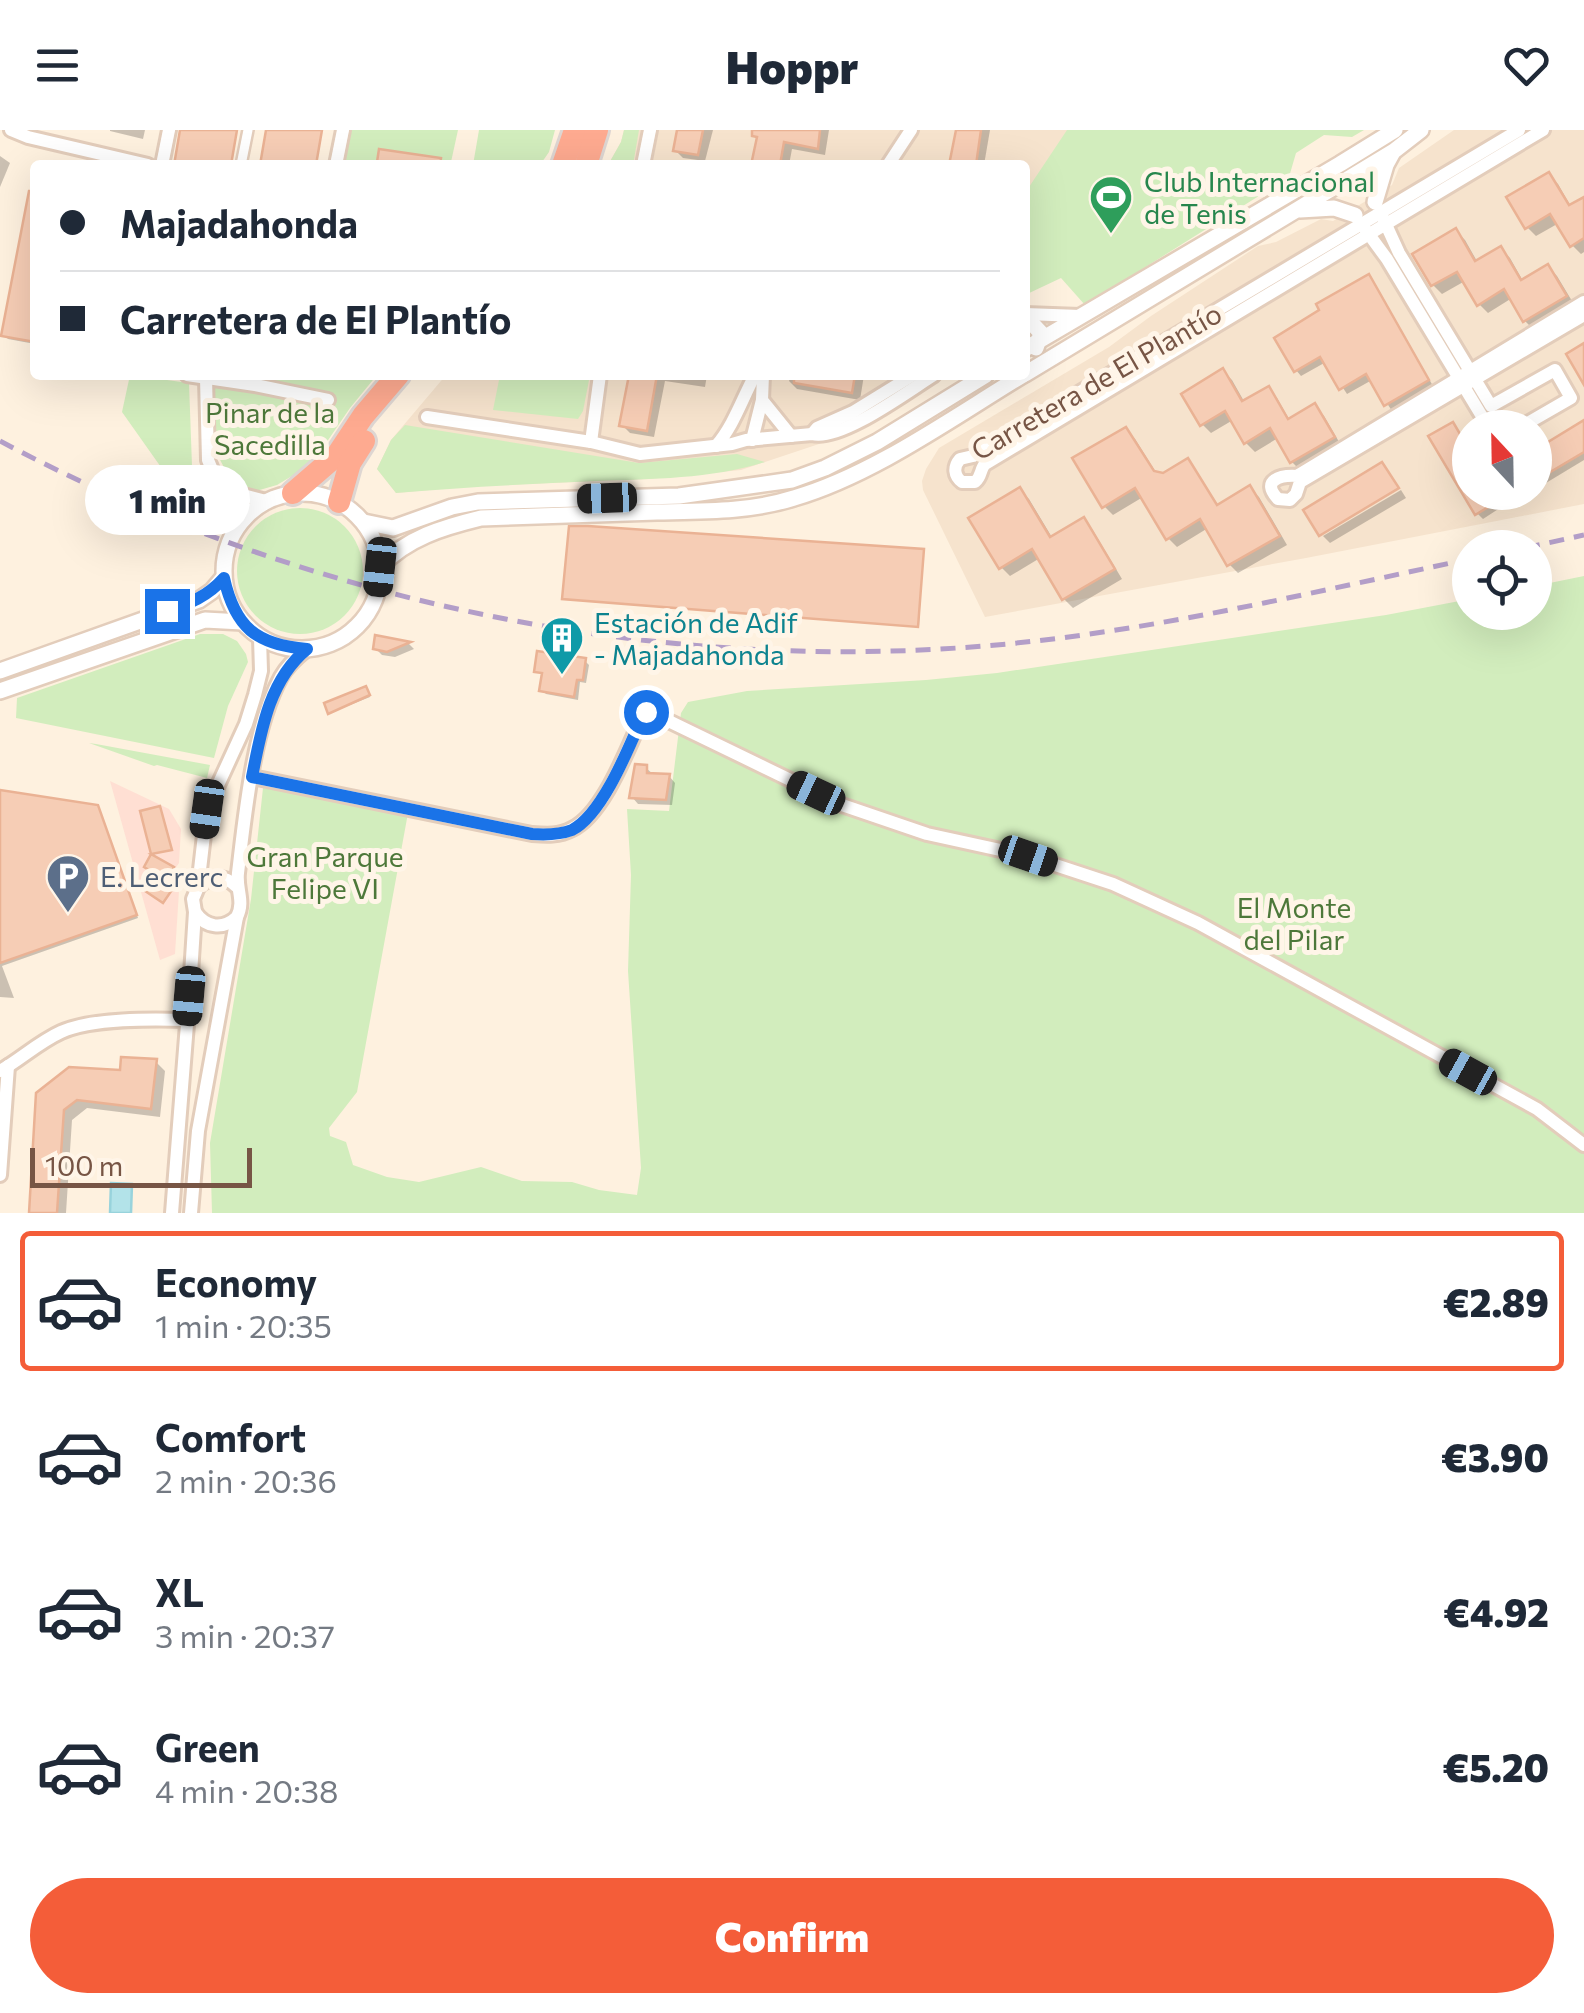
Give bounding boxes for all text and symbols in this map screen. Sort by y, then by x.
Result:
icon: menu [30,38,85,93]
text: Hoppr [726,38,858,93]
icon: heart [1499,38,1554,93]
place label: Club Internacional de Tenis [1144,164,1375,230]
sports icon: Club Internacional de Tenis [1088,174,1134,235]
text: Majadahonda [120,199,358,246]
text: Carretera de El Plantío [120,295,511,342]
street label: Carretera de El Plantío [965,295,1227,467]
park label: Pinar de la Sacedilla [205,395,335,461]
north arrow [1452,410,1552,510]
map controls [1452,410,1552,630]
callout: 1 min [84,466,250,536]
text: 1 min [129,480,206,520]
car [576,482,638,514]
button: locate [1452,530,1552,630]
car [362,536,398,598]
route end [145,589,190,634]
place label: Estación de Adif - Majadahonda [594,605,798,671]
building icon: Estación de Adif - Majadahonda [539,615,585,676]
route start [624,690,669,735]
car [782,767,850,819]
car [188,777,226,841]
car [995,832,1061,880]
park label: Gran Parque Felipe VI [246,839,404,905]
parking icon: E. Lecrerc [45,853,91,914]
place label: E. Lecrerc [100,859,223,893]
park label: El Monte del Pilar [1237,890,1351,956]
car [171,965,207,1027]
car [1434,1044,1502,1100]
scale bar [30,1143,252,1188]
text: 100 m [45,1148,123,1182]
icon: car [35,1256,125,1346]
text: Economy [155,1258,317,1305]
text: €2.89 [1443,1278,1549,1325]
text: 1 min · 20:35 [155,1305,332,1345]
icon: car [35,1411,125,1501]
text: Comfort [155,1413,306,1460]
text: €3.90 [1441,1433,1549,1480]
text: 2 min · 20:36 [155,1460,337,1500]
icon: car [35,1566,125,1656]
text: XL [155,1568,204,1615]
text: €4.92 [1443,1588,1549,1635]
text: 3 min · 20:37 [155,1615,335,1655]
icon: car [35,1721,125,1811]
text: Green [155,1723,260,1770]
text: €5.20 [1443,1743,1549,1790]
text: 4 min · 20:38 [155,1770,338,1810]
button: Confirm [30,1878,1554,1993]

